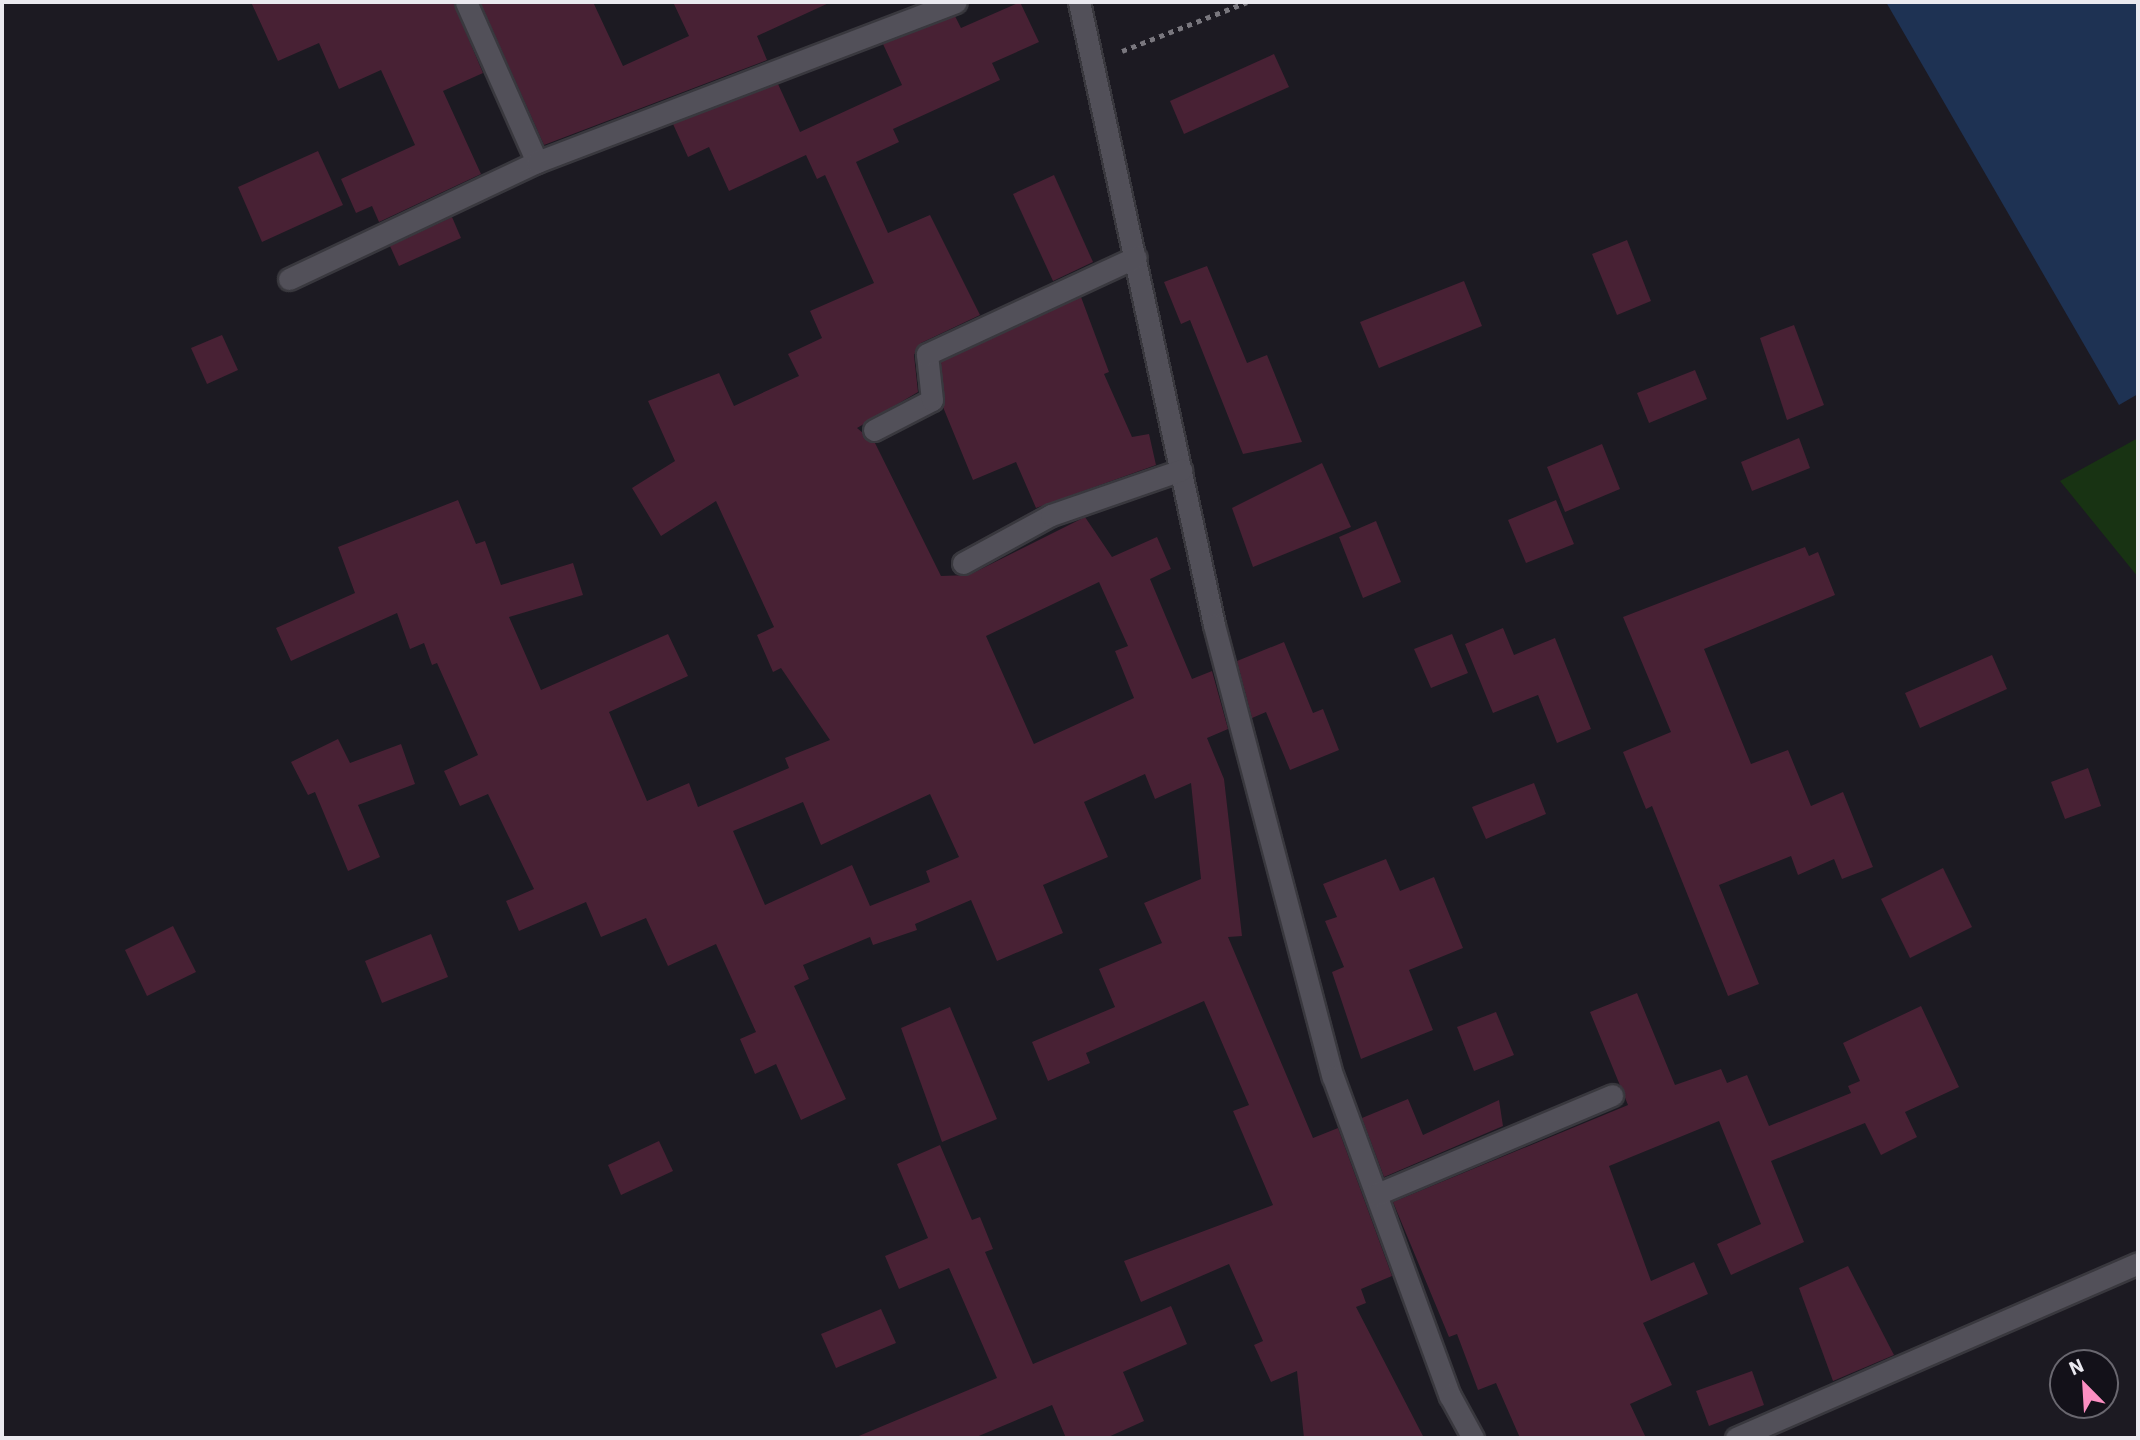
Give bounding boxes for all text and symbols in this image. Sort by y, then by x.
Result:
north arrow [2049,1349,2119,1419]
text: N [2065,1353,2087,1380]

